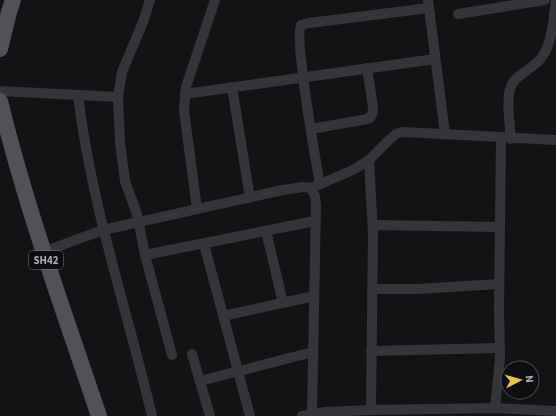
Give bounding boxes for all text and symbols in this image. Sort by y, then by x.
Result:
road number: SH42 [29,251,63,269]
north arrow [500,360,540,400]
text: N [522,375,537,383]

